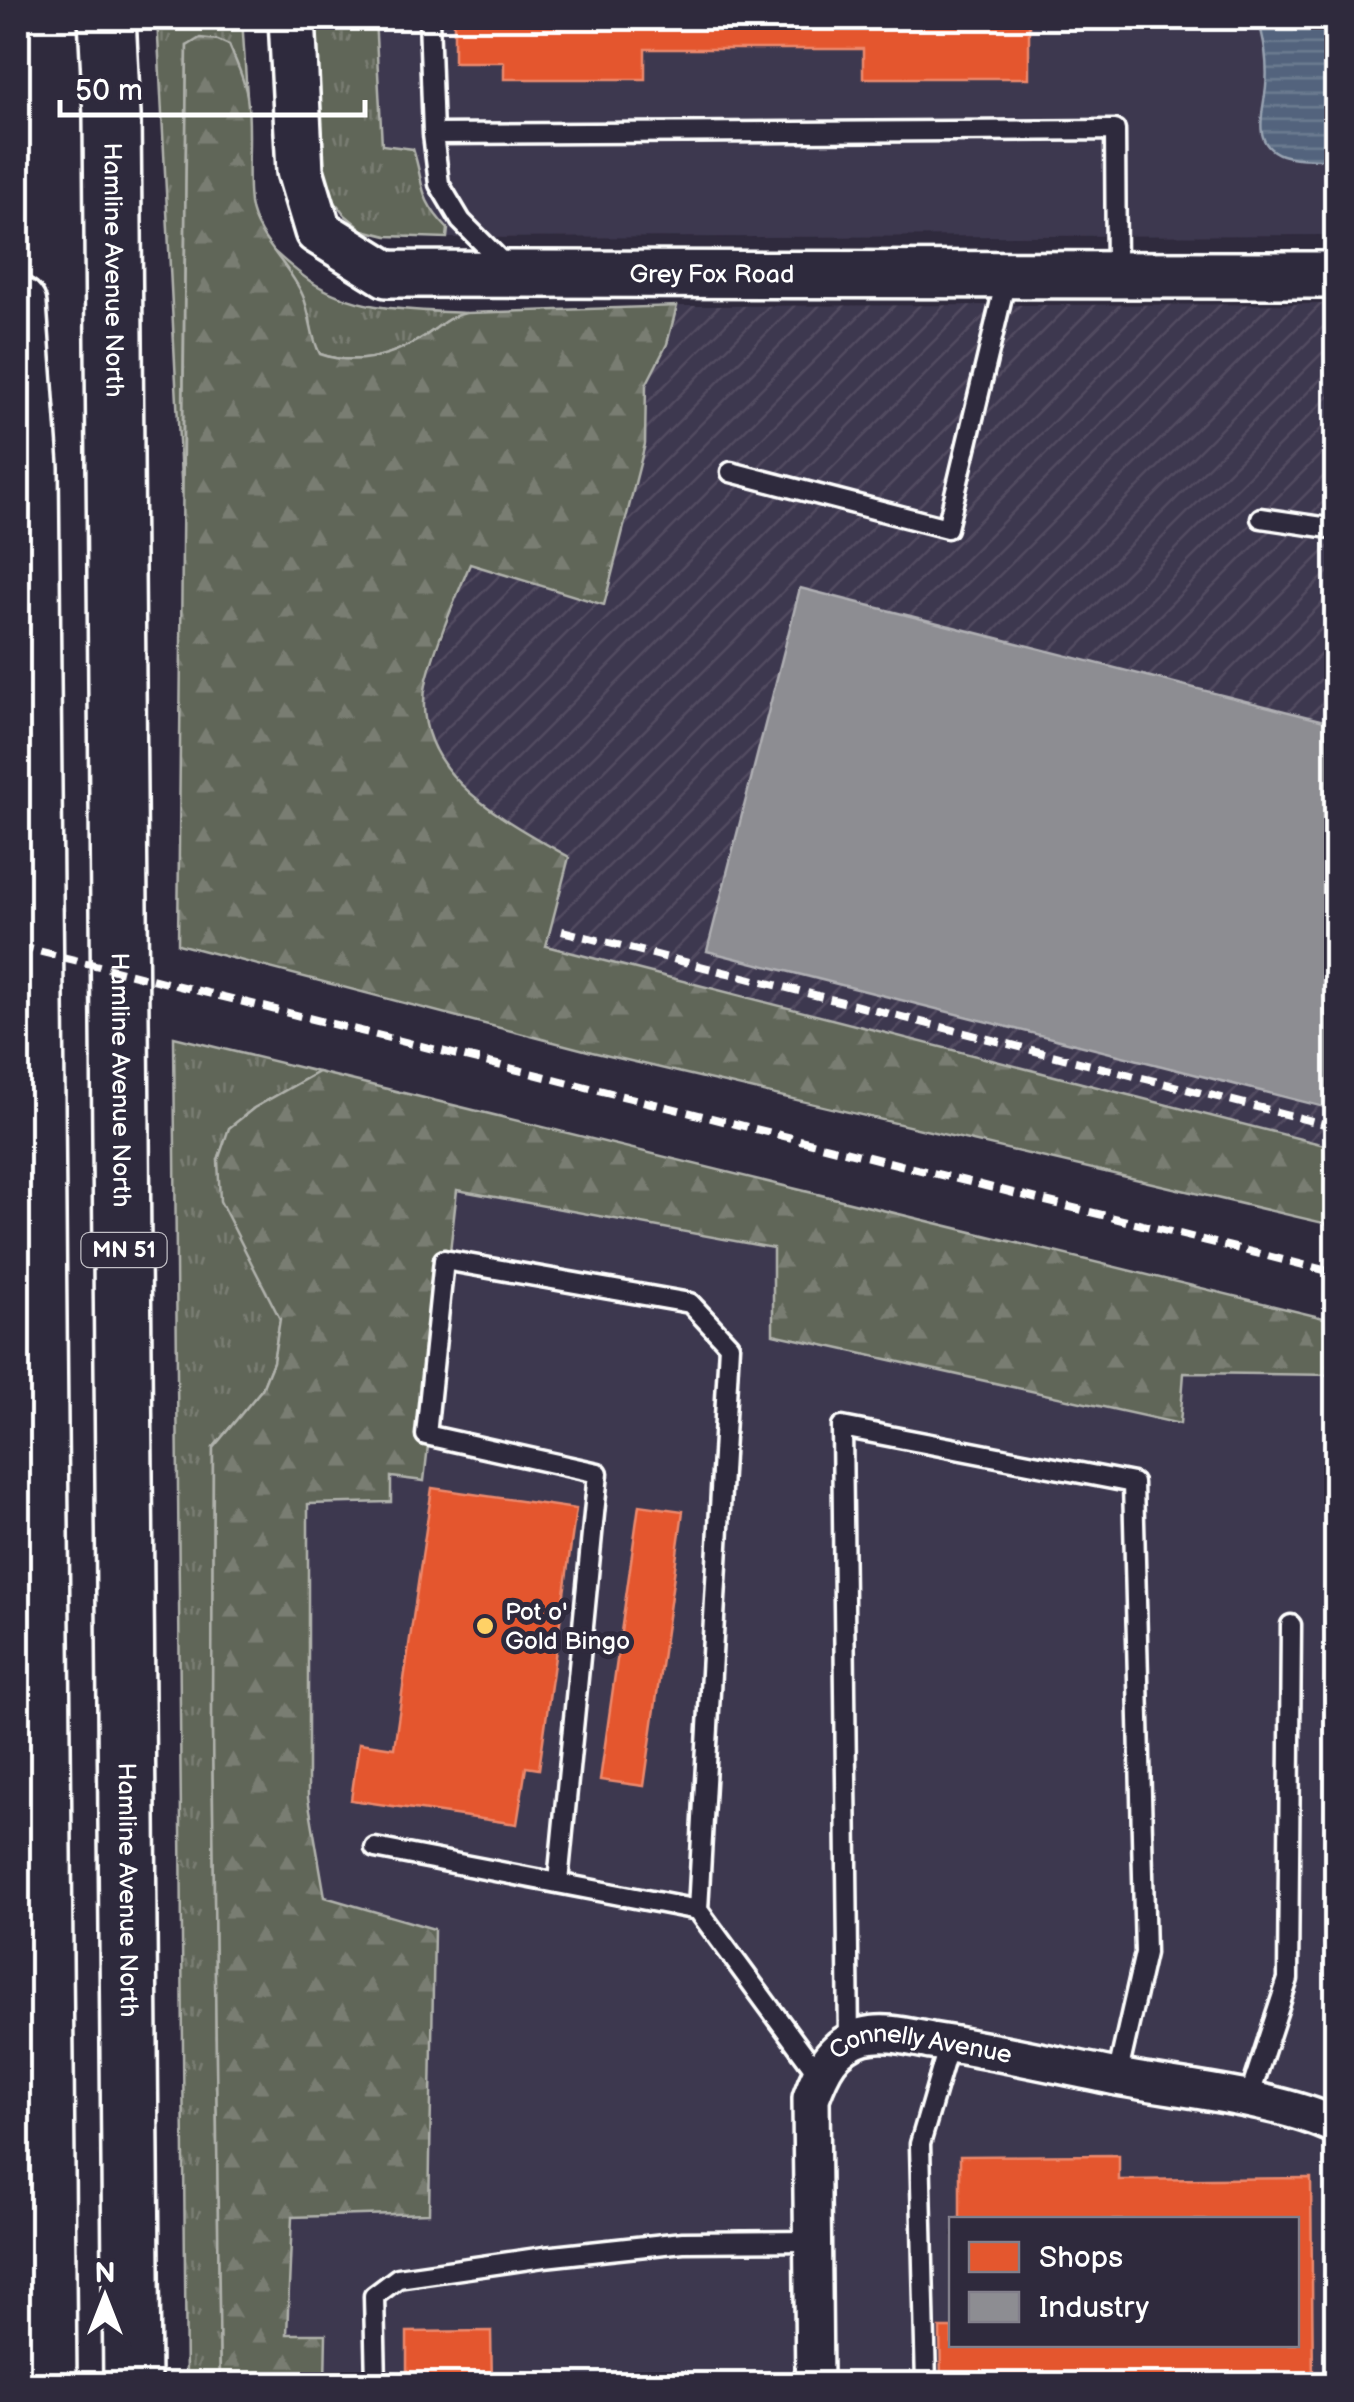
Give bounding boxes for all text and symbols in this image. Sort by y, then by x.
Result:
scale bar [60,55,365,117]
text: 50 m [75,73,143,109]
street label: Hamline Avenue North [97,142,130,397]
street label: Grey Fox Road [629,259,794,290]
street label: Hamline Avenue North [104,952,137,1207]
road number: MN 51 [82,1233,166,1267]
place label: Pot o' Gold Bingo [505,1597,630,1657]
marker: Pot o' Gold Bingo [474,1615,496,1637]
street label: Hamline Avenue North [111,1762,144,2017]
street label: Connelly Avenue [822,2018,1015,2071]
legend [949,2217,1299,2347]
text: Shops [1039,2240,1123,2276]
north arrow [55,2247,155,2347]
text: N [94,2257,116,2290]
text: Industry [1039,2290,1150,2326]

